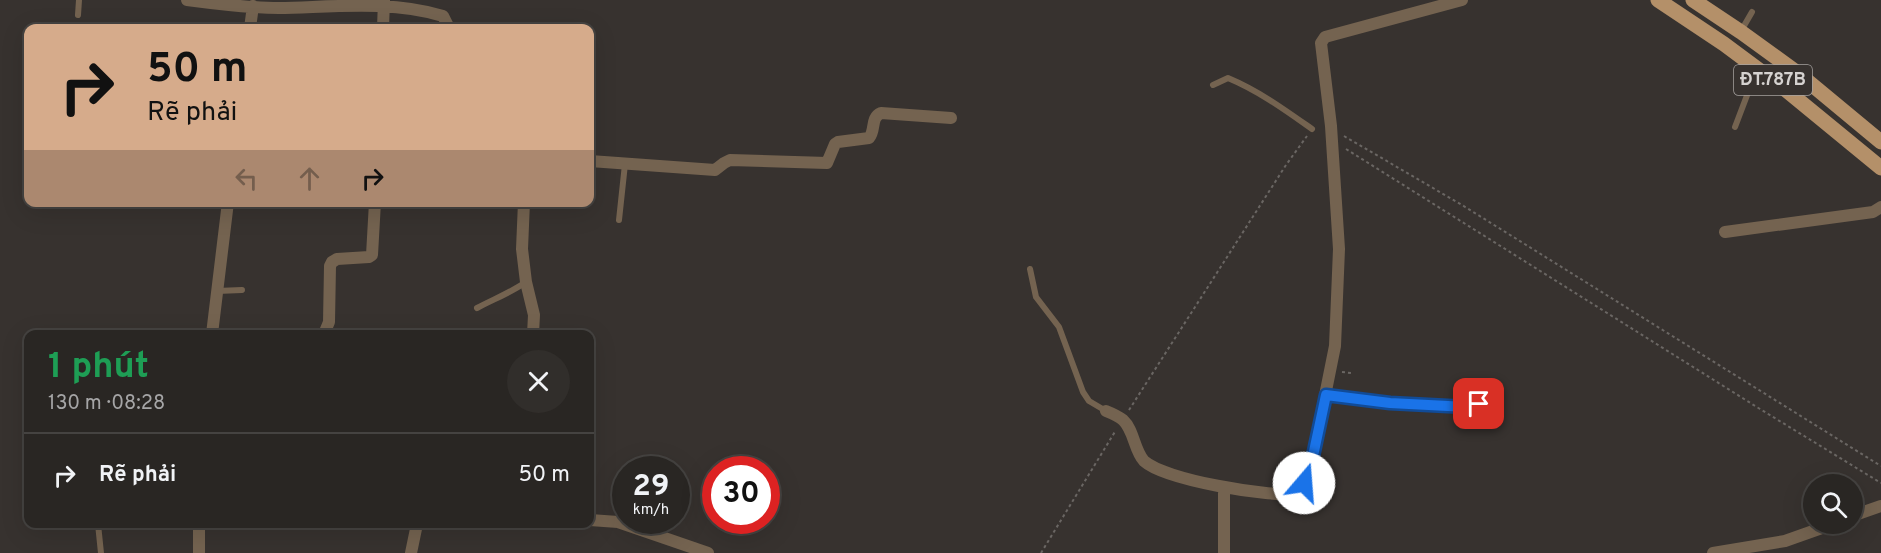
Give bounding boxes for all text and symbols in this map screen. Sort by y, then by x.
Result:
text: 50 m [147,44,248,97]
icon: right [48,48,126,126]
road number: ĐT.787B [1734,65,1812,95]
text: Rẽ phải [147,96,237,130]
icon: left [230,162,263,195]
icon: ahead [293,162,326,195]
icon: right [356,162,389,195]
text: 1 phút [48,345,149,391]
button: close [507,350,570,413]
pin [1453,378,1504,429]
icon: arrive [1462,387,1495,420]
text: 130 m · 08:28 [48,391,165,417]
position arrow [1272,451,1336,515]
speed limit sign: 30 [702,456,780,534]
icon: right [48,459,81,492]
text: Rẽ phải [99,462,176,489]
text: 50 m [518,462,570,489]
text: 29 [633,469,669,506]
map controls [1803,474,1863,534]
button: search [1803,474,1863,534]
text: km/h [633,501,669,520]

